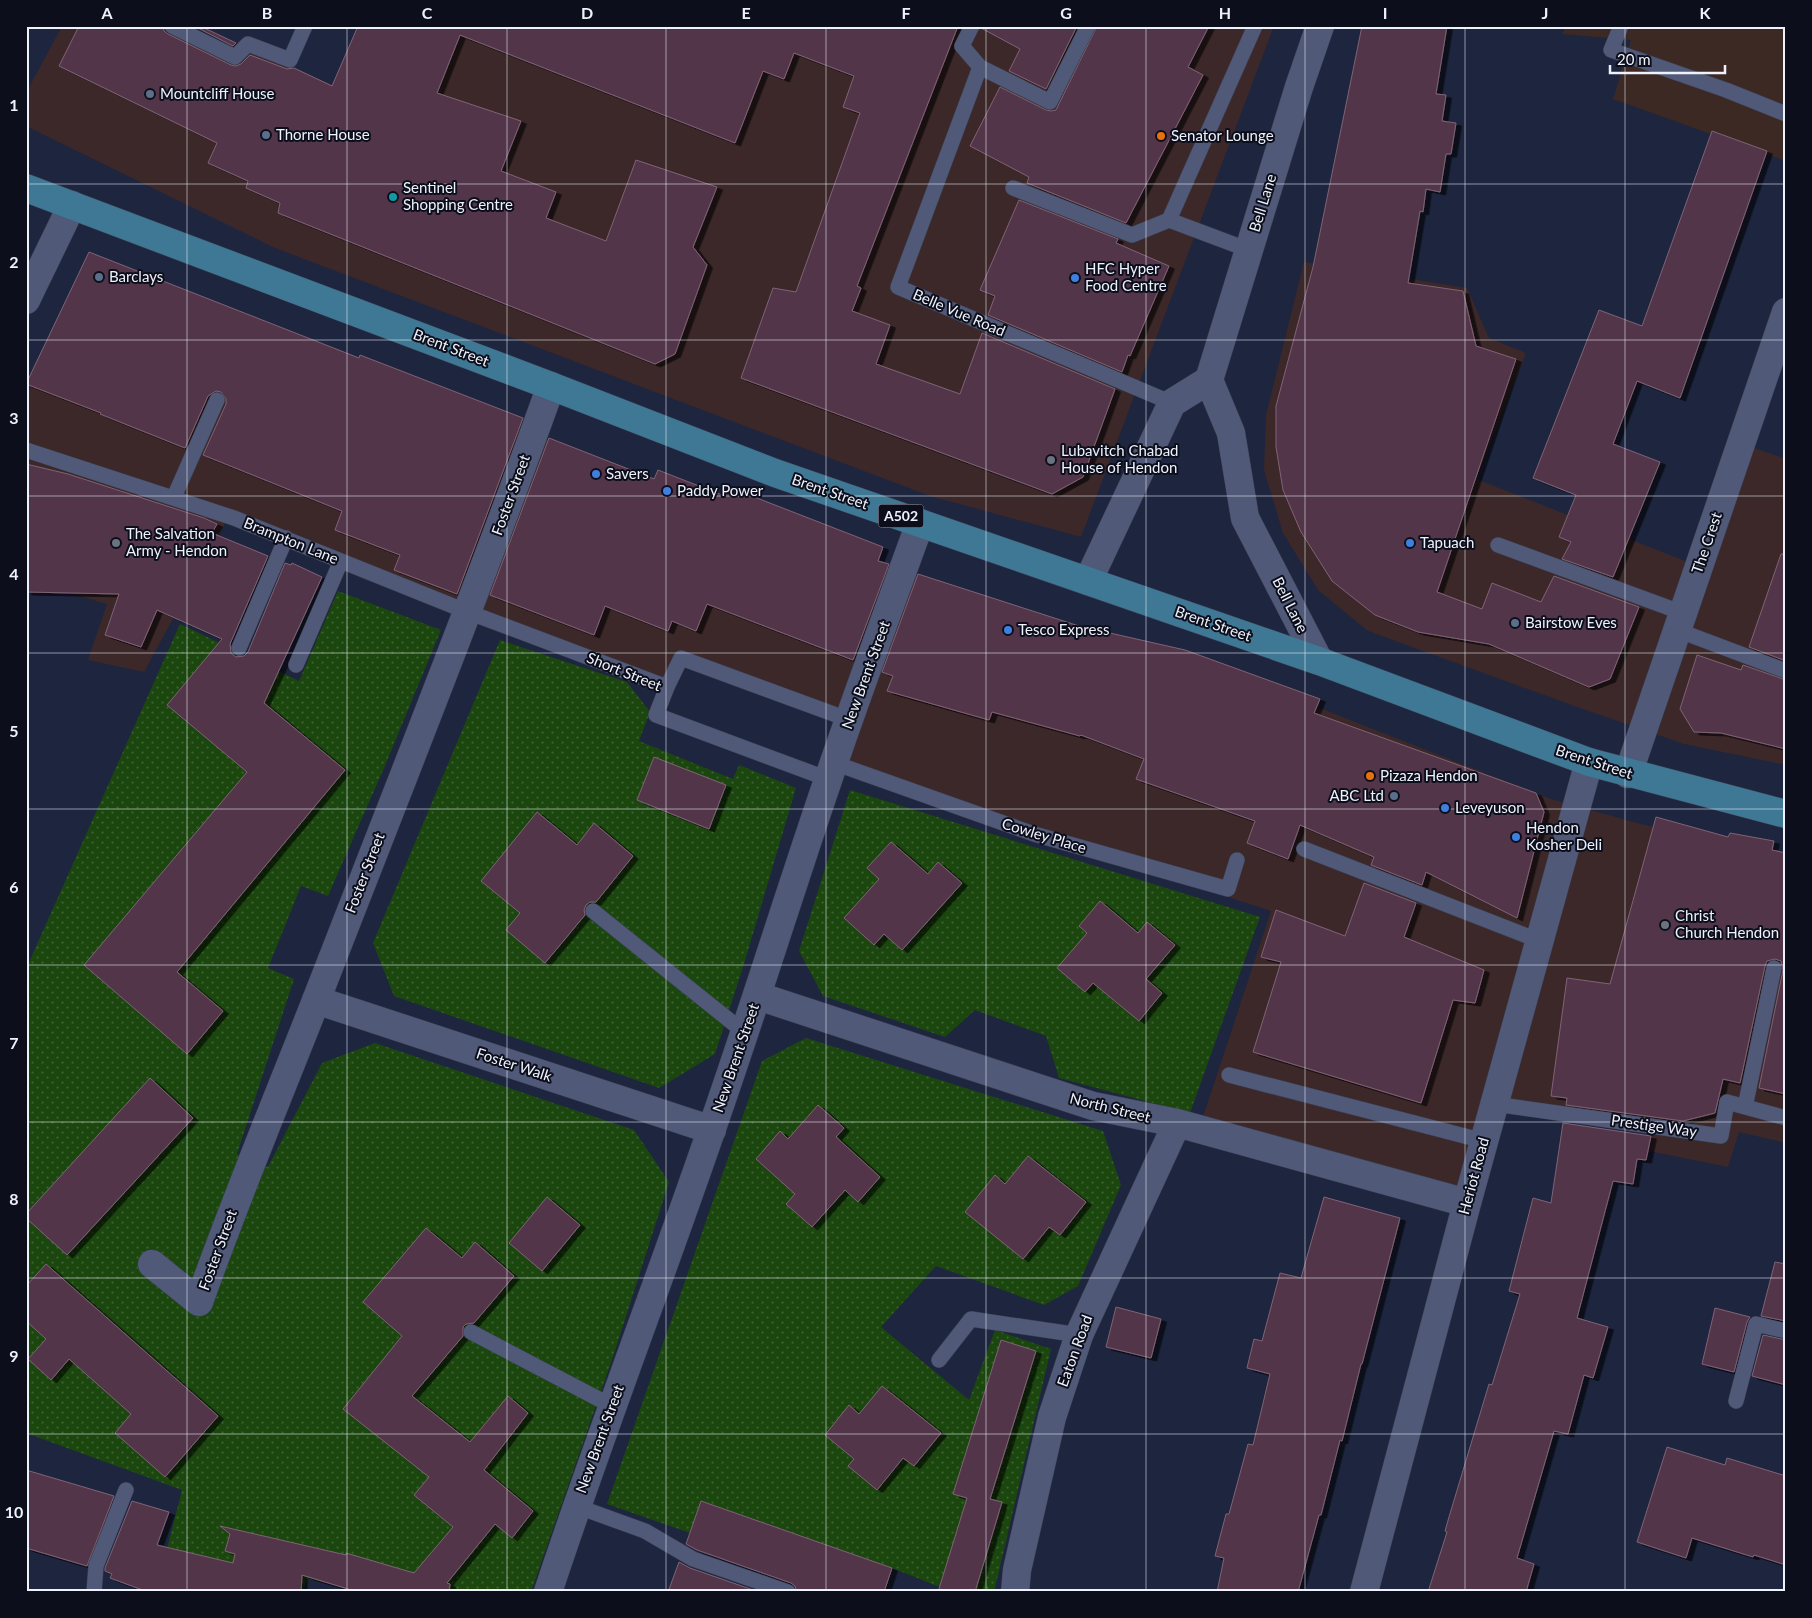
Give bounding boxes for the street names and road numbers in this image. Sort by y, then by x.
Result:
street label: Bell Lane [1245,171,1279,234]
street label: Belle Vue Road [910,285,1008,340]
street label: Brent Street [411,324,492,370]
street label: Foster Street [487,451,533,537]
street label: Brent Street [790,470,871,513]
road number: A502 [878,504,924,528]
street label: The Crest [1687,509,1725,576]
street label: Brampton Lane [241,513,341,567]
street label: Bell Lane [1269,574,1313,635]
street label: Brent Street [1173,602,1254,645]
street label: New Brent Street [837,617,893,731]
street label: Short Street [584,648,665,694]
street label: Brent Street [1554,740,1636,782]
street label: Cowley Place [1000,814,1089,856]
street label: Foster Street [341,829,388,915]
street label: New Brent Street [708,1000,762,1114]
street label: Foster Walk [474,1043,555,1085]
street label: North Street [1068,1088,1153,1126]
street label: Prestige Way [1610,1110,1699,1140]
street label: Heriot Road [1454,1135,1492,1216]
street label: Foster Street [194,1206,240,1292]
street label: Eaton Road [1053,1312,1095,1389]
street label: New Brent Street [571,1381,627,1495]

